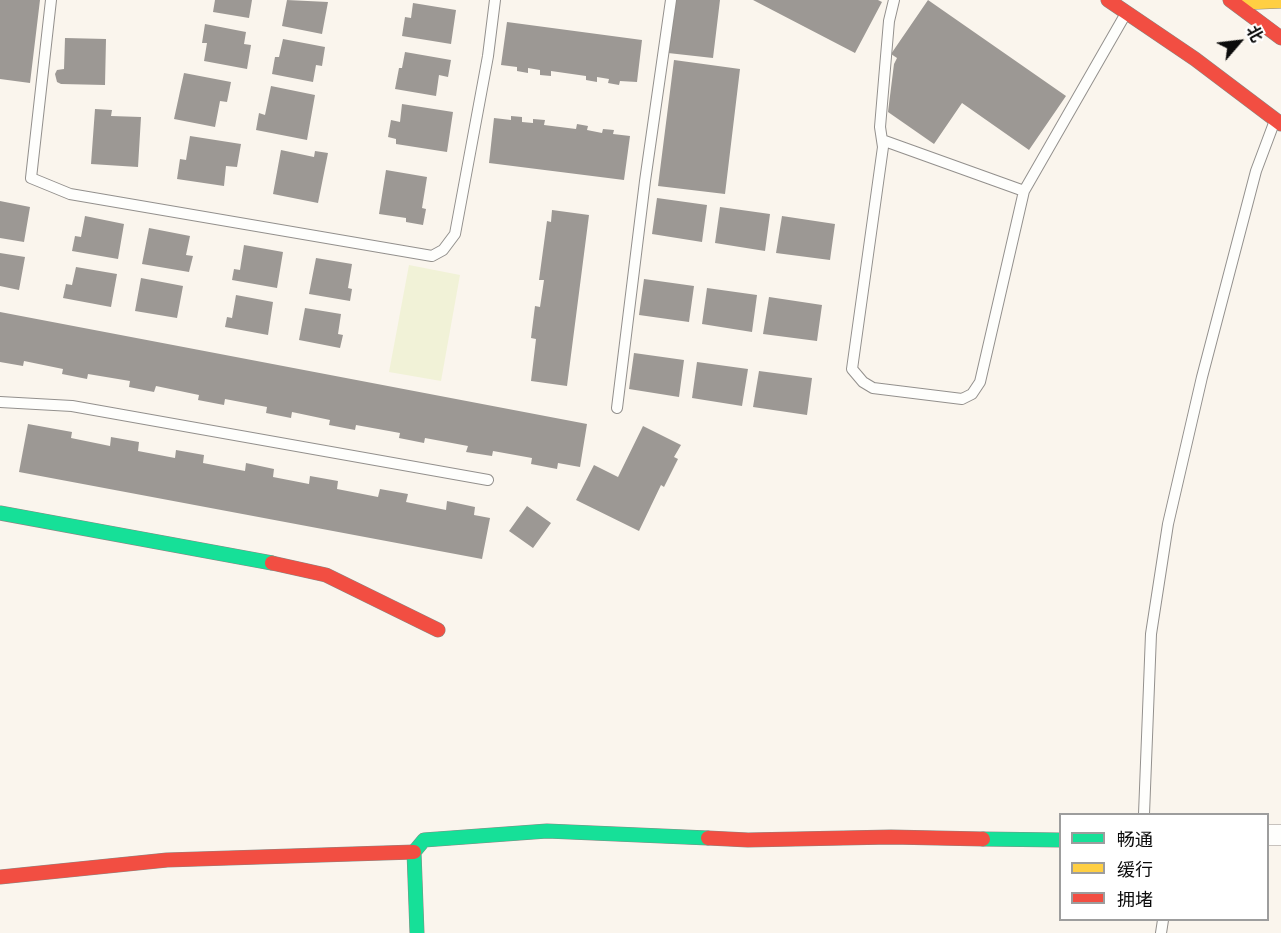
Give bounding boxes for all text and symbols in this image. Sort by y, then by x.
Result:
north arrow [1209,12,1269,72]
text: 北 [1241,21,1268,46]
legend [1059,813,1269,921]
text: 畅通 [1117,827,1153,851]
text: 缓行 [1117,857,1153,881]
text: 拥堵 [1117,887,1153,911]

